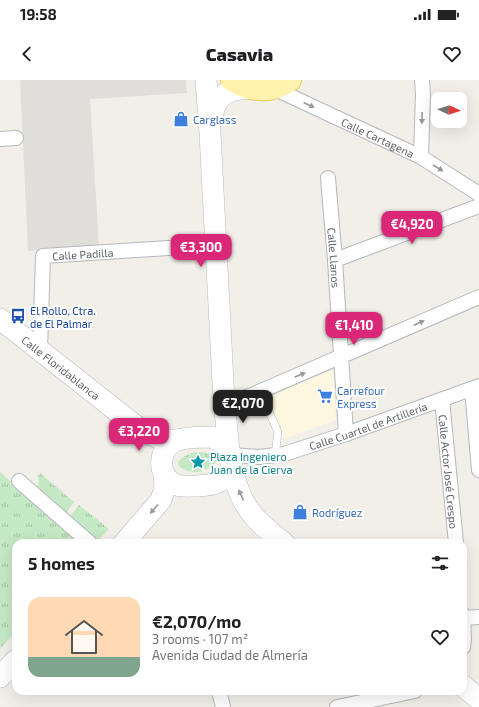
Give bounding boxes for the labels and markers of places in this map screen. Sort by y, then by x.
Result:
shop icon: Carglass [172,110,190,128]
place label: Carglass [193,113,237,126]
pin: €4,920 [379,211,445,245]
pin: €3,300 [168,234,234,268]
place label: El Rollo, Ctra. de El Palmar [30,304,96,330]
bus stop icon: El Rollo, Ctra. de El Palmar [9,307,27,325]
pin: €1,410 [321,312,387,346]
place label: Carrefour Express [337,384,386,410]
supermarket icon: Carrefour Express [316,387,334,405]
pin: €2,070 [210,390,276,424]
pin: €3,220 [106,418,172,452]
place label: Plaza Ingeniero Juan de la Cierva [210,450,292,476]
place icon: Plaza Ingeniero Juan de la Cierva [189,453,207,471]
shop icon: Rodríguez [291,503,309,521]
place label: Rodríguez [312,506,363,519]

